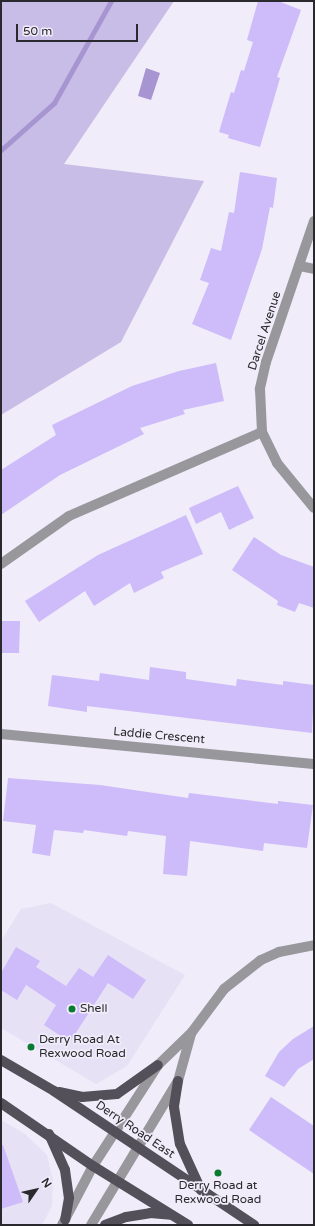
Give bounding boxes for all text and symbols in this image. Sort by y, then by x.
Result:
scale bar [18,16,140,42]
text: 50 m [23,24,52,38]
street label: Darcel Avenue [245,290,285,372]
street label: Laddie Crescent [113,725,205,747]
place label: Shell [80,1002,107,1016]
marker: Shell [67,1004,77,1014]
place label: Derry Road At Rexwood Road [39,1033,126,1061]
marker: Derry Road At Rexwood Road [26,1042,36,1052]
street label: Derry Road East [93,1098,177,1162]
marker: Derry Road at Rexwood Road [213,1168,223,1178]
north arrow [16,1170,56,1210]
text: N [39,1176,54,1190]
place label: Derry Road at Rexwood Road [175,1179,261,1207]

